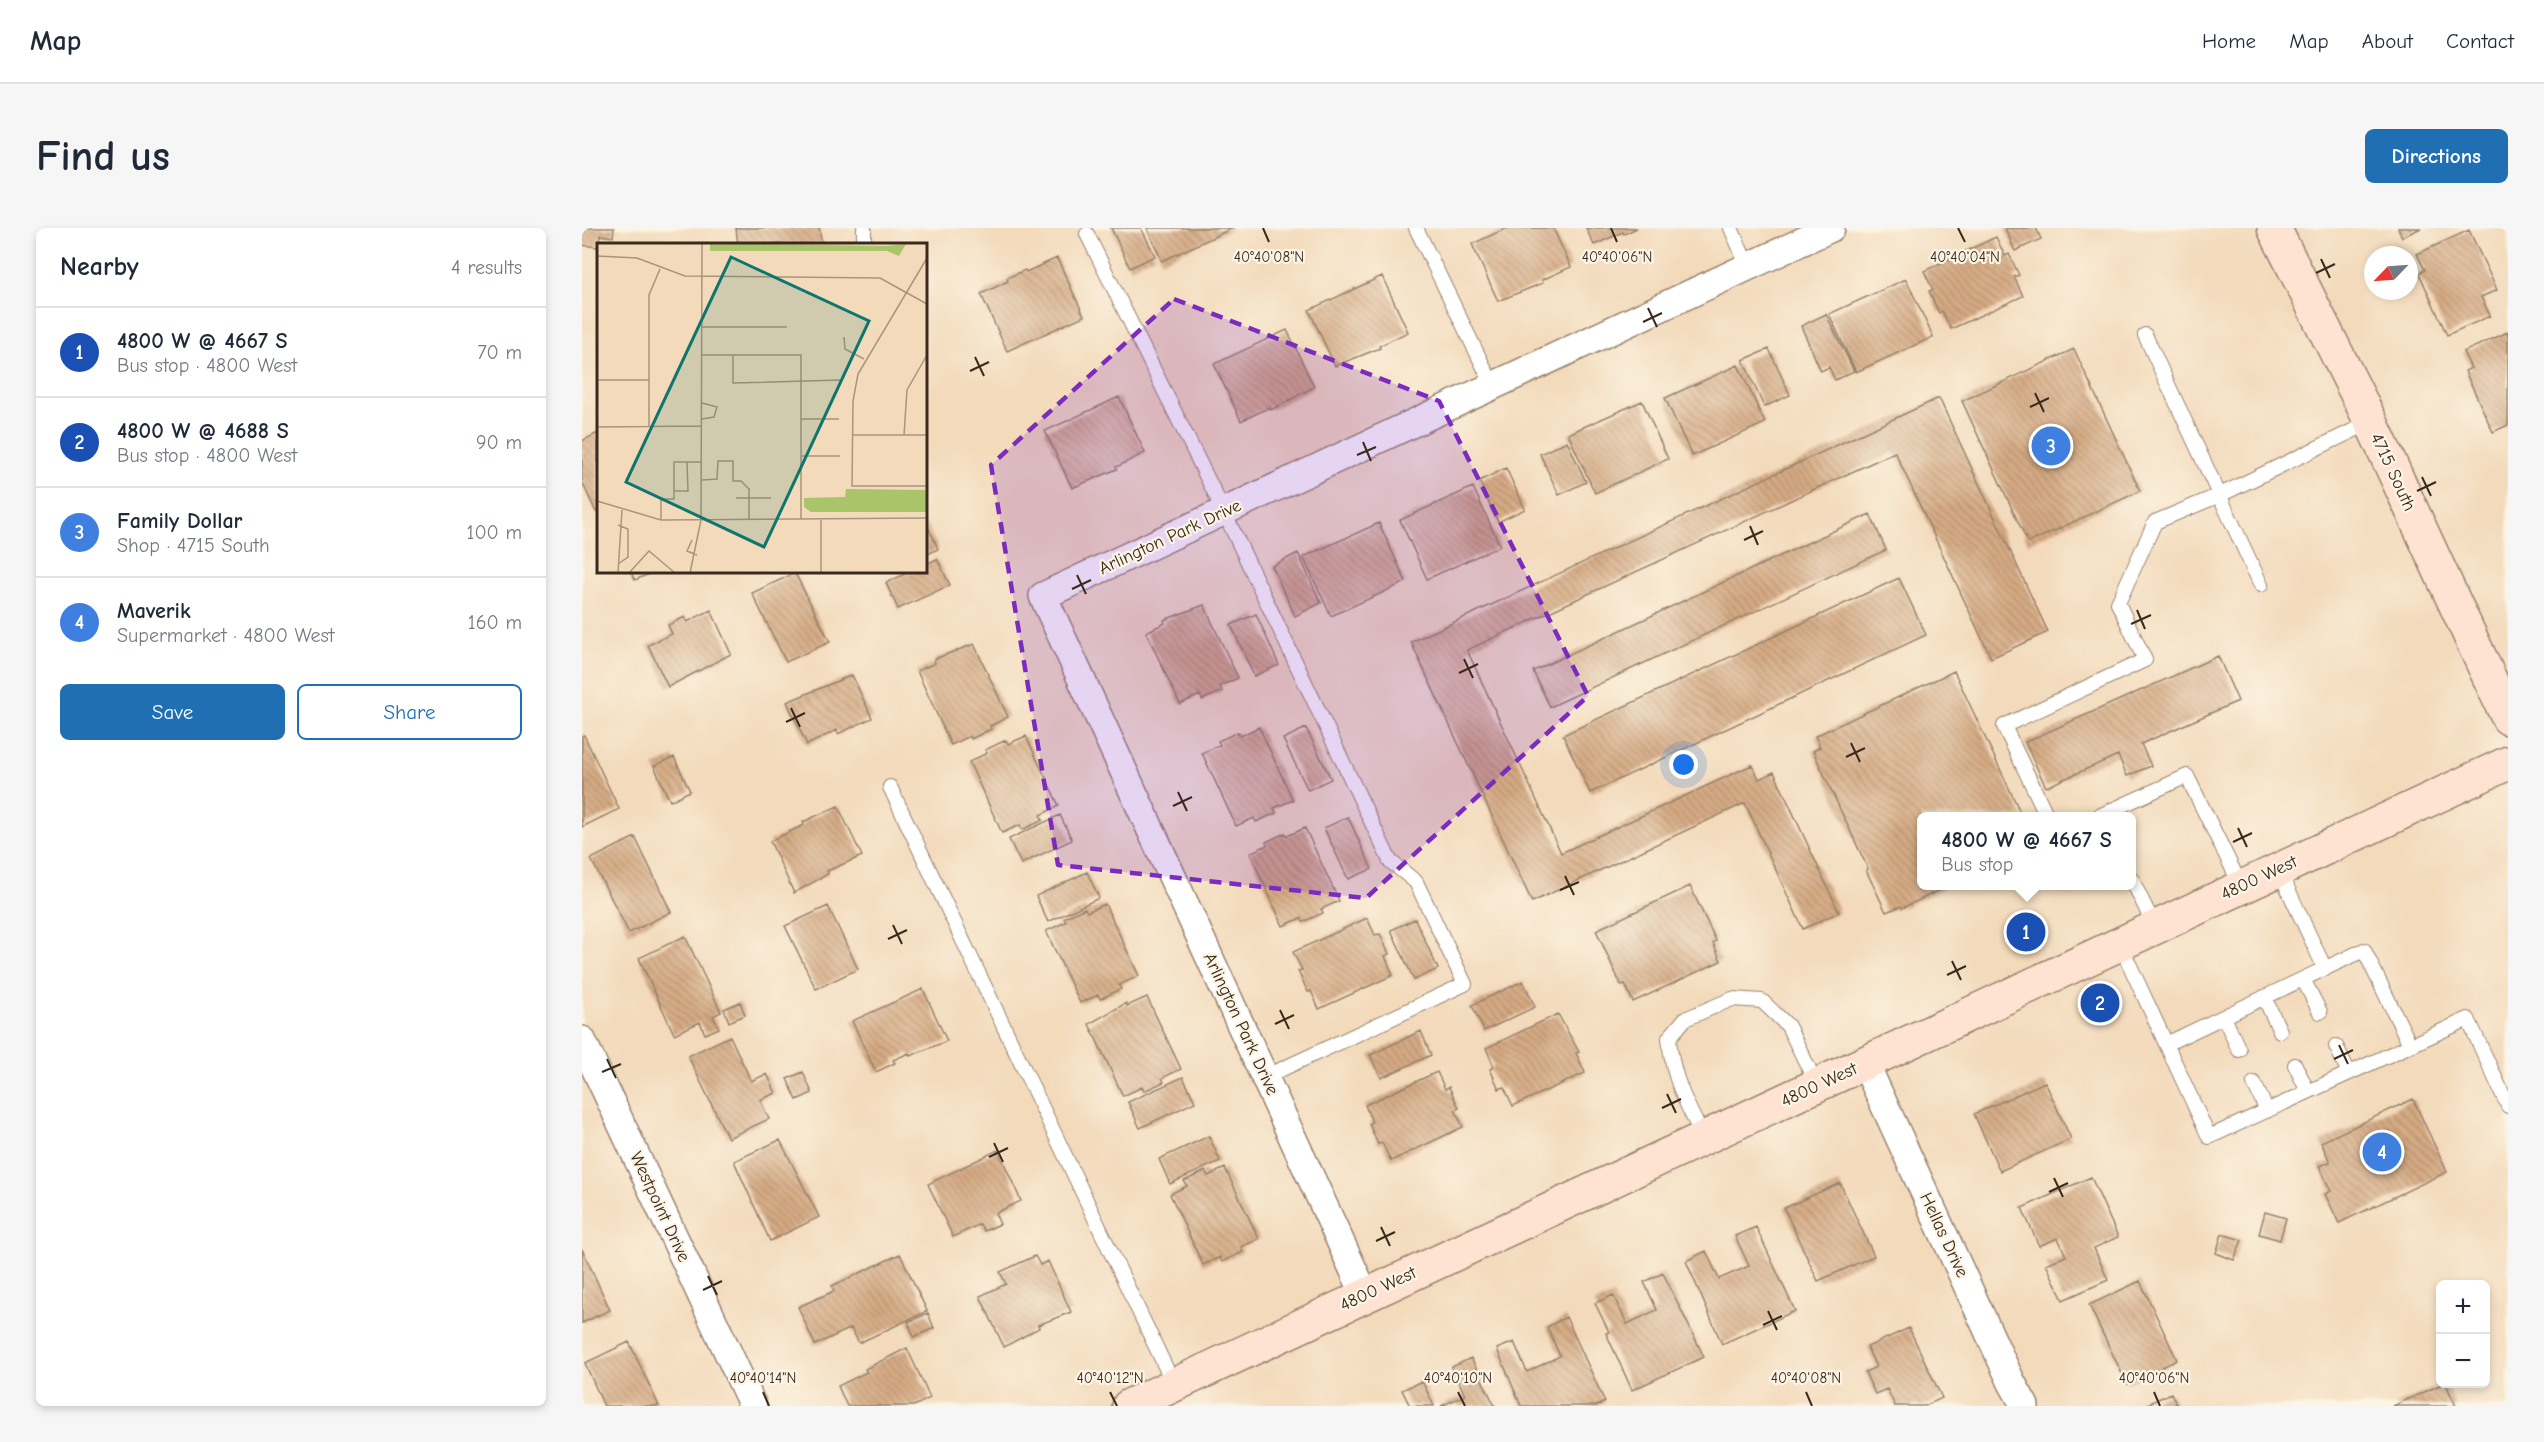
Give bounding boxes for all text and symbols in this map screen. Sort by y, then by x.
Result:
text: Map [30,25,81,57]
text: Home [2202,29,2256,53]
text: Map [2289,29,2329,53]
text: About [2362,29,2413,53]
text: Contact [2446,29,2514,53]
button: Directions [2365,129,2508,183]
text: Find us [36,132,170,181]
inset map [597,243,927,573]
north arrow [2364,246,2418,300]
text: 40°40'08"N [1234,248,1304,266]
text: 40°40'06"N [1582,248,1652,266]
text: 40°40'04"N [1930,248,2000,266]
text: Nearby [60,252,139,282]
text: 4 results [451,256,522,279]
text: 4800 W @ 4667 S [117,328,288,354]
text: 1 [76,341,83,364]
text: 70 m [477,341,522,364]
text: Bus stop · 4800 West [117,354,297,377]
text: 4800 W @ 4688 S [117,418,289,444]
pin: 3 [2032,424,2070,468]
street label: 4715 South [2366,430,2420,514]
text: 2 [75,431,84,454]
text: 90 m [476,431,522,454]
text: Bus stop · 4800 West [117,444,297,467]
street label: Arlington Park Drive [1096,495,1244,579]
text: Family Dollar [117,508,242,534]
text: 3 [75,521,84,544]
text: 100 m [467,521,522,544]
text: Shop · 4715 South [117,534,270,557]
text: Maverik [117,598,191,624]
text: 4 [75,611,84,634]
text: 160 m [468,611,522,634]
text: Supermarket · 4800 West [117,624,335,647]
button: Save [60,684,285,740]
button: Share [297,684,522,740]
your location [1669,750,1698,779]
popup [1917,812,2136,890]
text: 4800 W @ 4667 S [1941,827,2112,853]
street label: 4800 West [2217,851,2301,905]
text: Bus stop [1941,853,2013,876]
pin: 1 [2006,910,2046,954]
street label: Arlington Park Drive [1199,950,1283,1098]
pin: 2 [2080,980,2120,1026]
street label: 4800 West [1777,1058,1861,1112]
pin: 4 [2362,1130,2402,1174]
street label: Westpoint Drive [625,1149,695,1265]
street label: Hellas Drive [1915,1189,1973,1281]
street label: 4800 West [1336,1262,1420,1316]
map controls [2436,1280,2490,1388]
button: + [2436,1280,2490,1334]
button: − [2436,1334,2490,1388]
text: 40°40'14"N [730,1369,796,1387]
text: 40°40'12"N [1076,1369,1144,1387]
text: 40°40'10"N [1424,1369,1492,1387]
text: 40°40'08"N [1771,1369,1841,1387]
text: 40°40'06"N [2119,1369,2189,1387]

